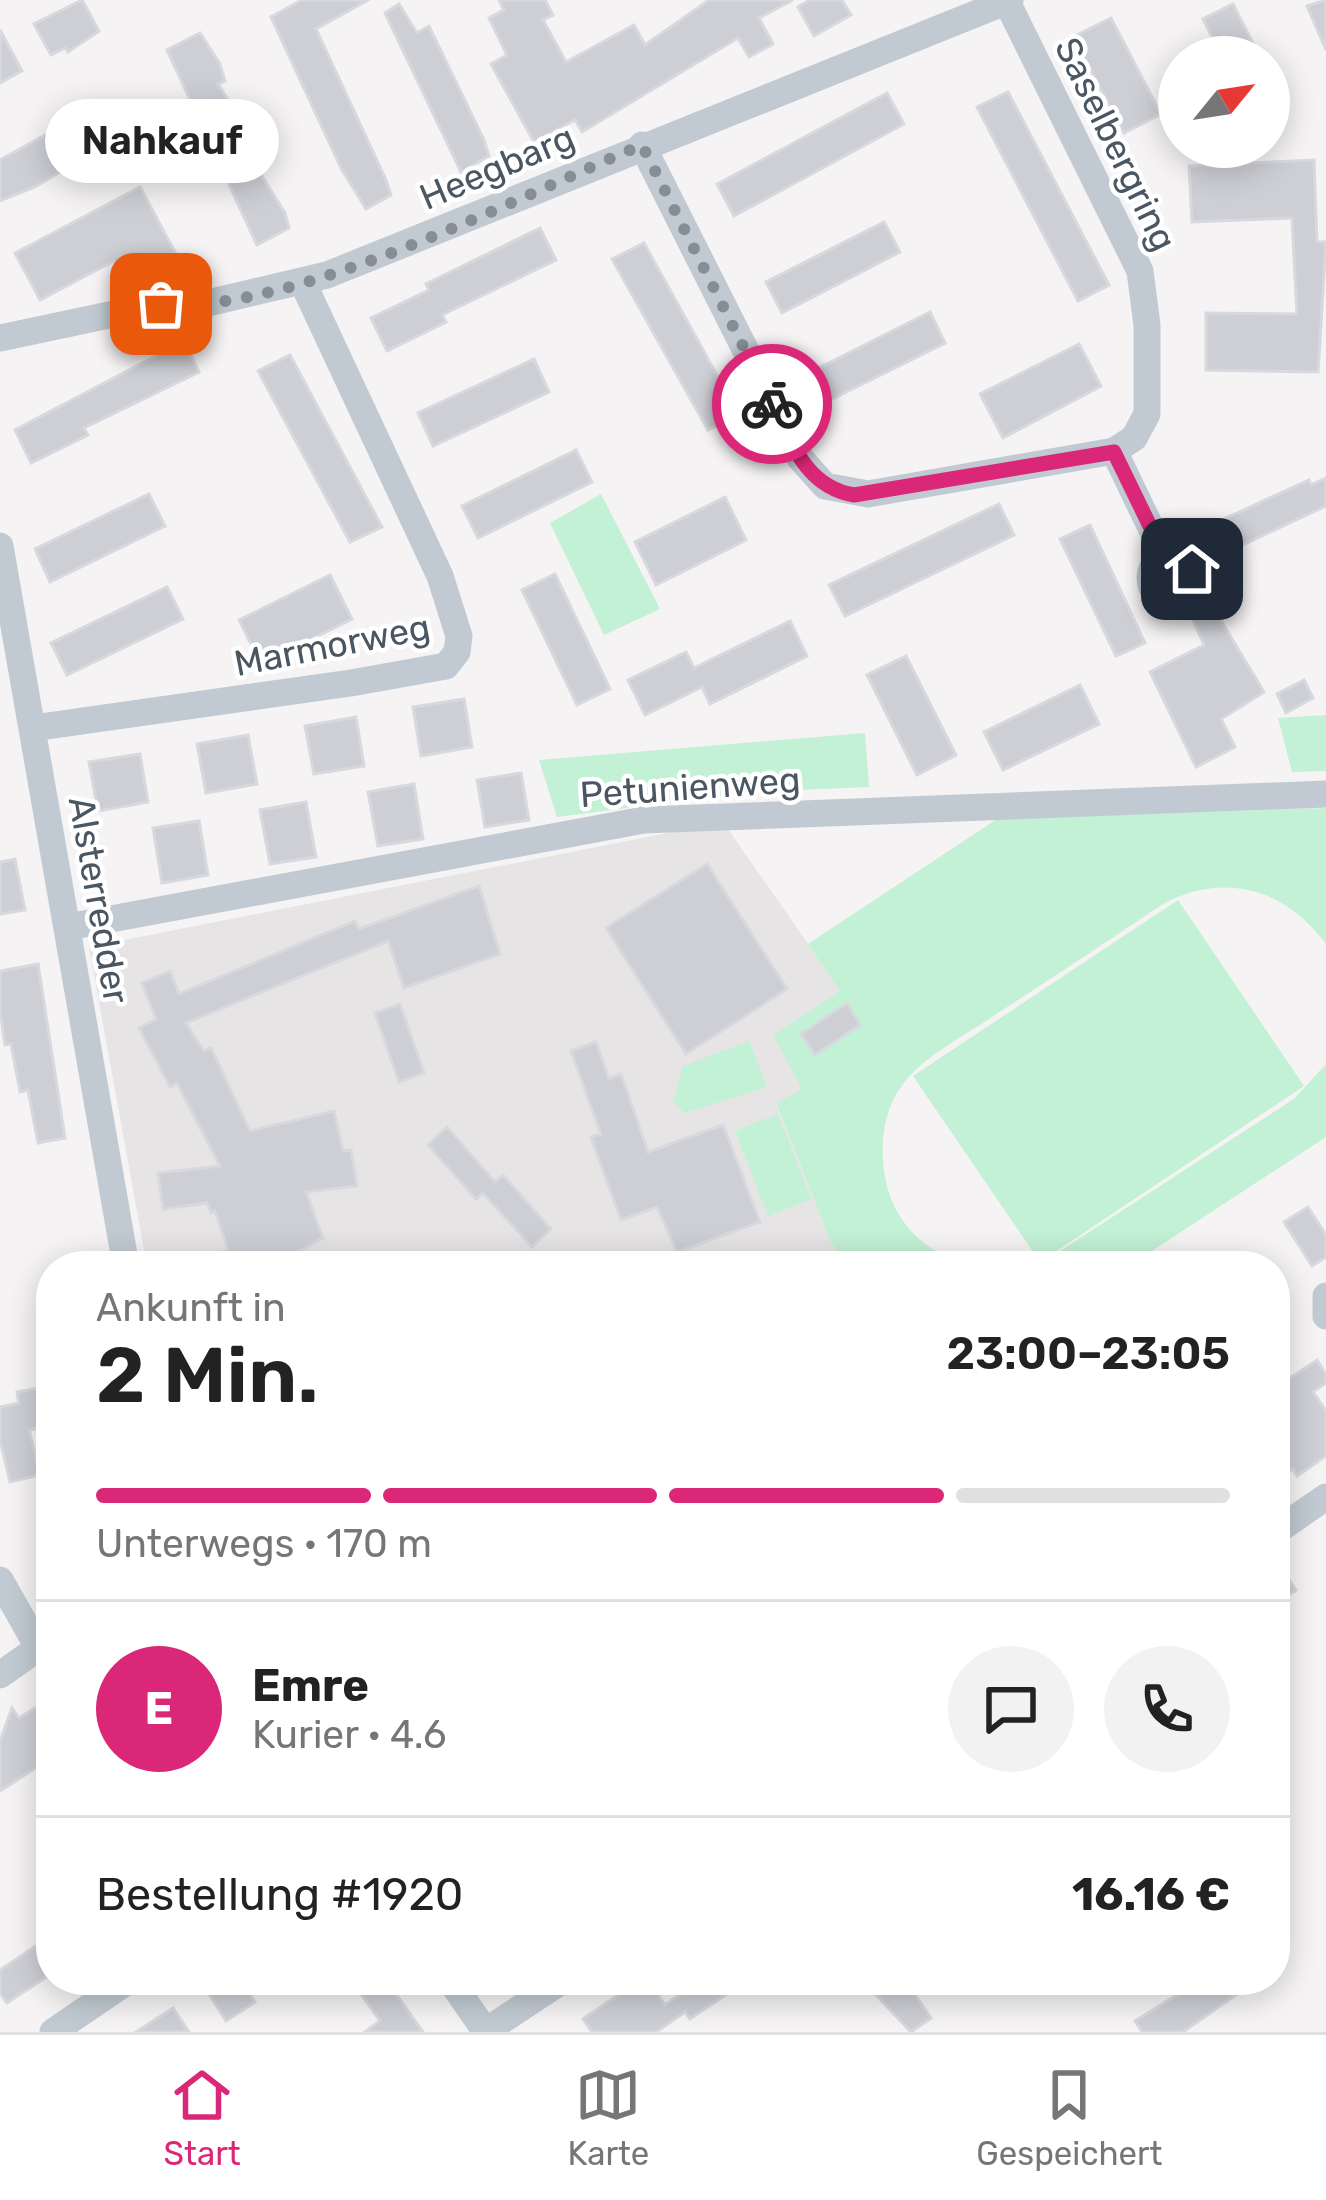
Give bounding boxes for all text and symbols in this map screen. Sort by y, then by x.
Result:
street label: Saselbergring [1046,30,1186,258]
north arrow [1158,36,1290,168]
map controls [1158,36,1290,168]
callout: Nahkauf [44,100,278,184]
street label: Heegbarg [413,115,581,219]
text: Nahkauf [82,118,242,164]
pin [110,253,212,355]
icon: bag [128,271,194,337]
courier [712,344,832,464]
icon: bike [739,371,805,437]
pin [1141,518,1243,620]
icon: home [1159,536,1225,602]
street label: Marmorweg [230,605,434,685]
street label: Petunienweg [578,758,802,816]
street label: Alsterredder [60,793,138,1007]
text: Ankunft in [96,1285,286,1331]
text: 23:00–23:05 [947,1327,1230,1380]
text: 2 Min. [96,1329,319,1422]
text: Unterwegs · 170 m [96,1521,432,1567]
button: chat [948,1646,1074,1772]
button: phone [1104,1646,1230,1772]
text: Emre [252,1659,369,1712]
text: E [145,1682,173,1735]
text: Kurier · 4.6 [252,1712,447,1758]
text: Bestellung #1920 [96,1868,463,1921]
text: 16.16 € [1072,1868,1230,1921]
tab: Start [164,2062,241,2173]
tab: Karte [568,2062,649,2173]
tab: Gespeichert [976,2062,1163,2173]

